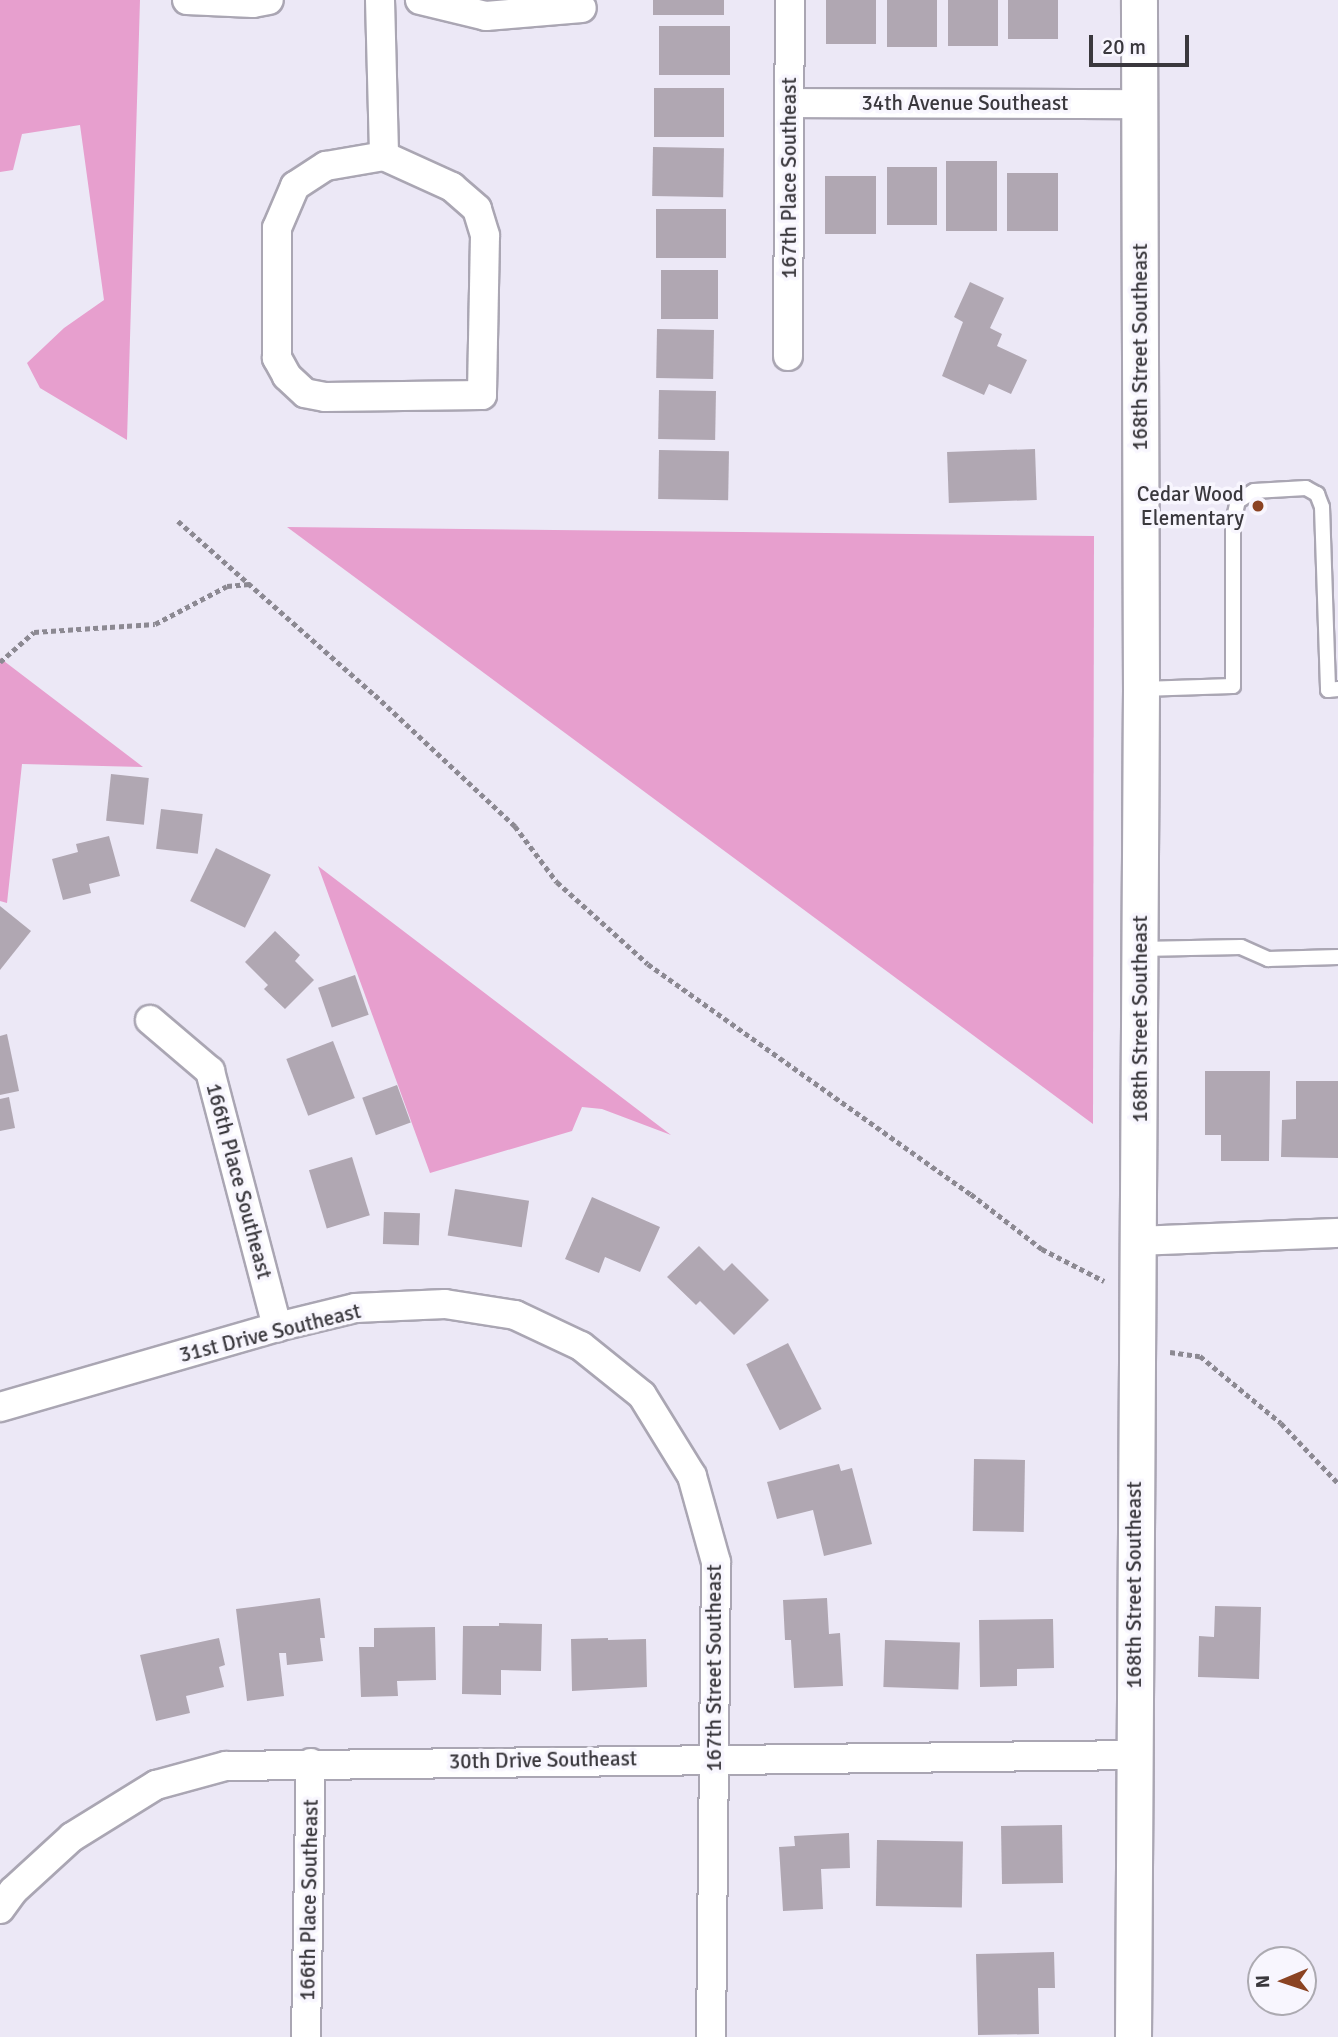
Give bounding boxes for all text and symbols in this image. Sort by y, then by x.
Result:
scale bar [1093,21,1193,65]
text: 20 m [1102,34,1146,60]
street label: 167th Place Southeast [776,77,802,279]
street label: 34th Avenue Southeast [862,90,1068,116]
street label: 168th Street Southeast [1127,243,1153,451]
place label: Cedar Wood Elementary [1137,481,1244,531]
marker: Cedar Wood Elementary [1250,498,1266,514]
street label: 168th Street Southeast [1127,915,1153,1123]
street label: 166th Place Southeast [201,1080,277,1282]
street label: 31st Drive Southeast [177,1298,363,1368]
street label: 168th Street Southeast [1121,1481,1147,1689]
street label: 167th Street Southeast [701,1564,727,1772]
street label: 30th Drive Southeast [449,1746,637,1774]
street label: 166th Place Southeast [295,1799,323,2001]
north arrow [1247,1946,1317,2016]
text: N [1251,1975,1275,1989]

